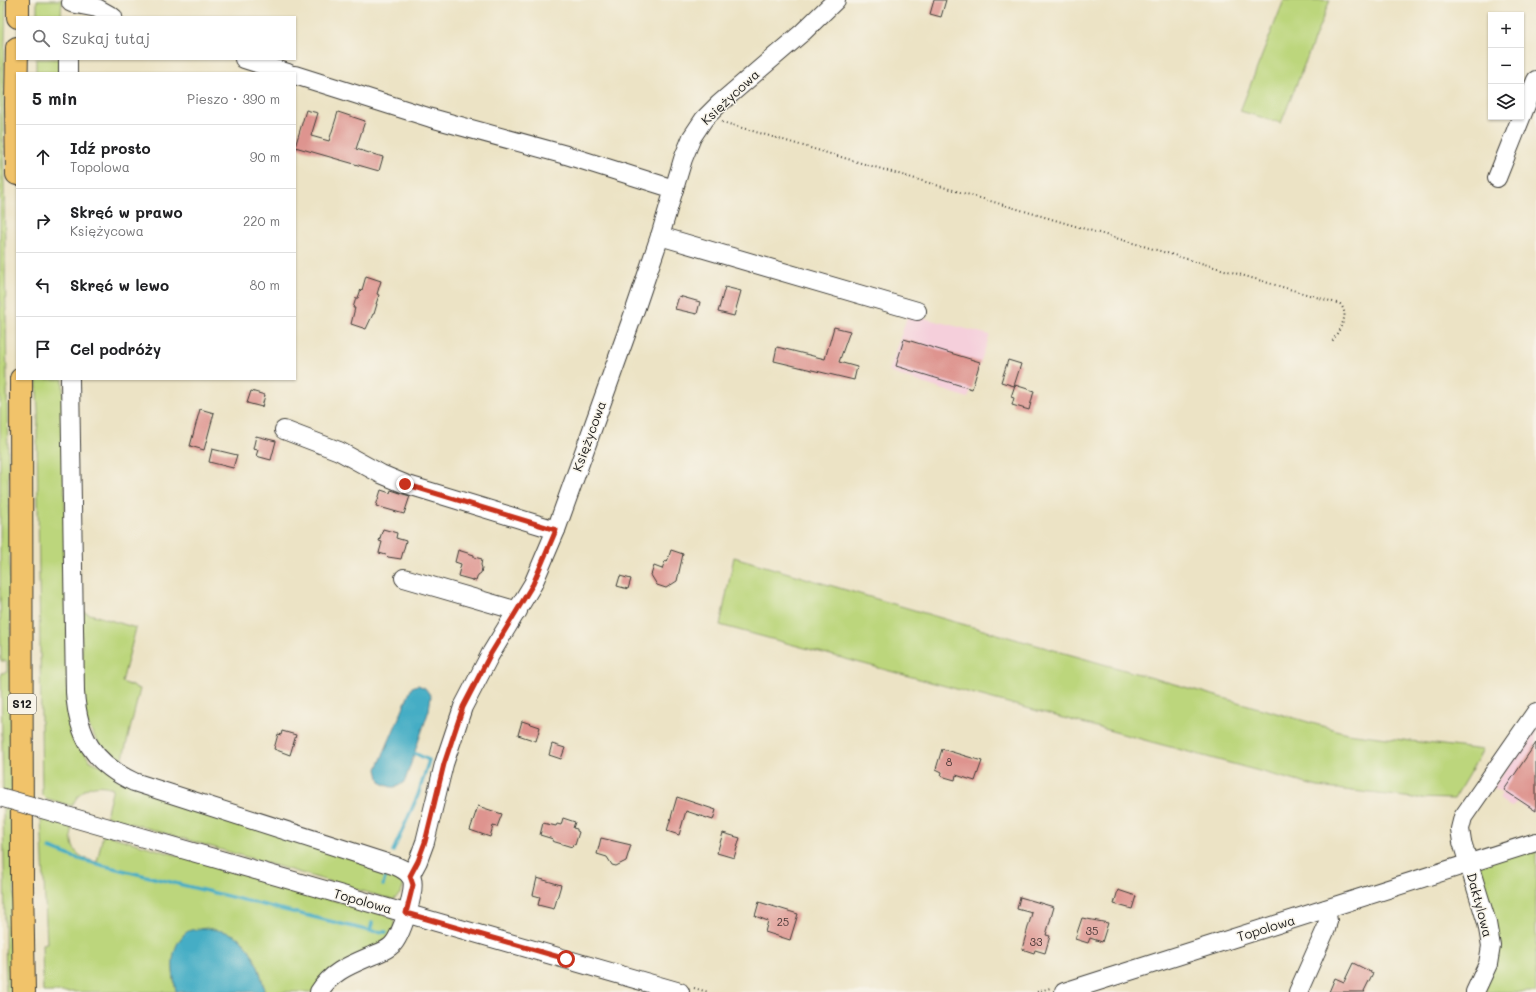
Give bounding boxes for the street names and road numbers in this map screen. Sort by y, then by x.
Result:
street label: Księżycowa [697,65,762,128]
street label: Księżycowa [568,398,609,473]
road number: S12 [8,694,36,714]
street label: Daktylowa [1464,871,1497,939]
street label: Topolowa [332,884,394,917]
street label: Topolowa [1235,911,1297,944]

